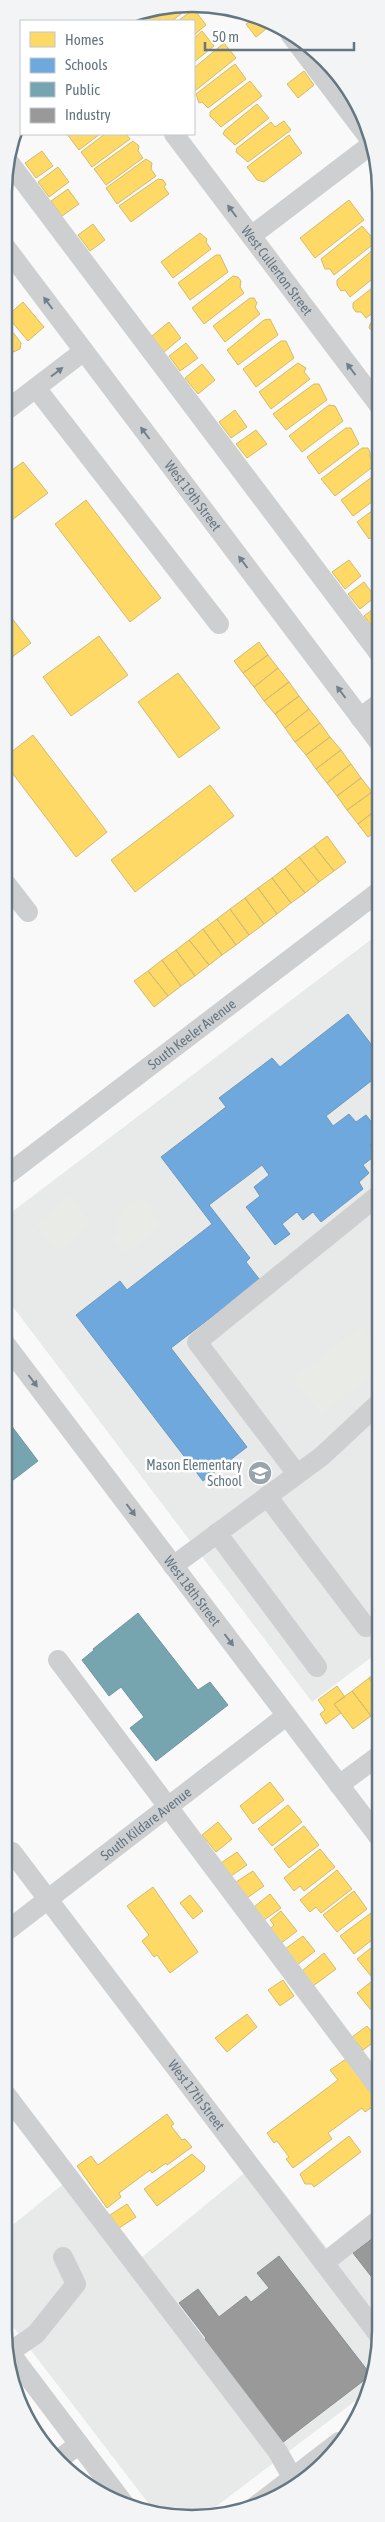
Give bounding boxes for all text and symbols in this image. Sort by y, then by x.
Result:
legend [20,20,195,135]
scale bar [205,20,354,52]
text: 50 m [212,28,239,45]
text: Homes [65,31,104,48]
text: Schools [65,56,108,73]
text: Public [65,81,100,98]
text: Industry [65,106,111,123]
one-way arrow [227,205,238,218]
street label: West Cullerton Street [238,223,316,318]
one-way arrow [42,297,53,310]
one-way arrow [346,363,357,376]
one-way arrow [50,367,64,377]
one-way arrow [140,427,151,440]
street label: West 19th Street [161,457,225,534]
one-way arrow [238,555,248,569]
one-way arrow [336,685,346,699]
street label: South Keeler Avenue [145,996,239,1073]
one-way arrow [28,1374,39,1387]
place label: Mason Elementary School [146,1457,242,1489]
school or university icon: Mason Elementary School [247,1460,273,1486]
one-way arrow [126,1503,137,1516]
street label: West 18th Street [161,1553,224,1629]
one-way arrow [224,1633,235,1646]
street label: South Kildare Avenue [97,1784,194,1864]
street label: West 17th Street [165,2057,228,2133]

